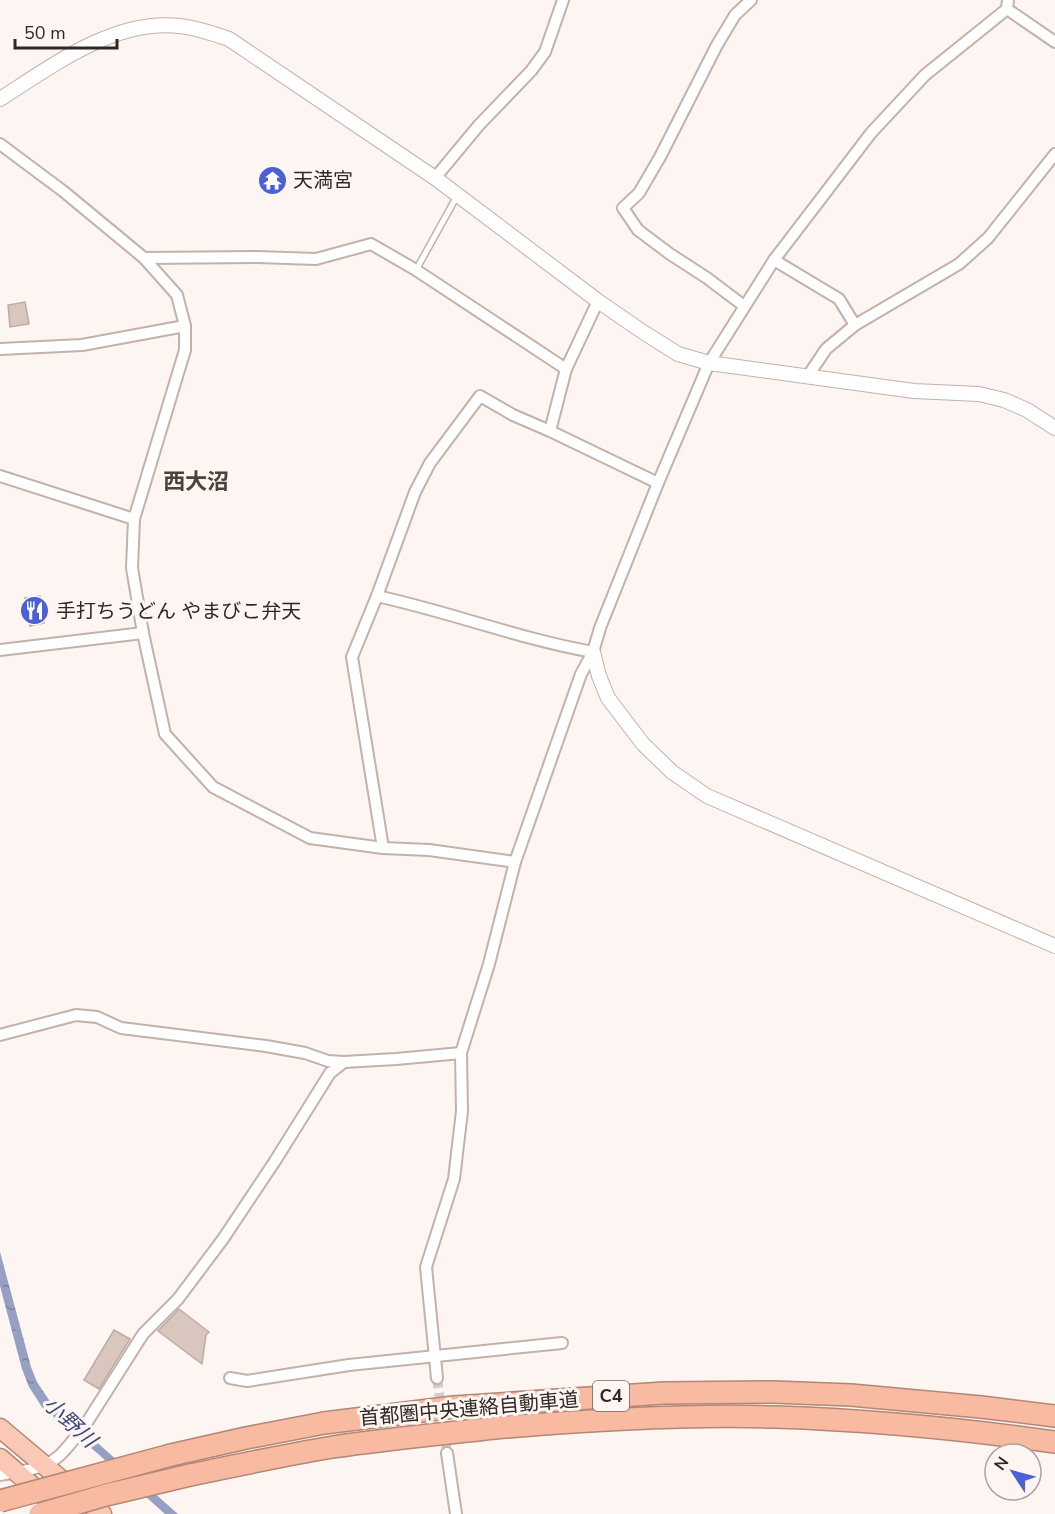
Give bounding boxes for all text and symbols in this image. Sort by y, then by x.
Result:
scale bar [15,12,117,50]
text: 50 m [24,21,66,45]
temple icon: 天満宮 [256,164,288,196]
place label: 天満宮 [293,167,353,194]
district label: 西大沼 [163,467,229,497]
restaurant icon: 手打ちうどん やまびこ弁天 [19,595,51,627]
place label: 手打ちうどん やまびこ弁天 [56,598,301,625]
road number: C4 [593,1381,629,1411]
street label: 首都圏中央連絡自動車道 [358,1386,580,1432]
water label: 小野川 [37,1390,104,1455]
north arrow [983,1442,1043,1502]
text: N [989,1452,1014,1475]

